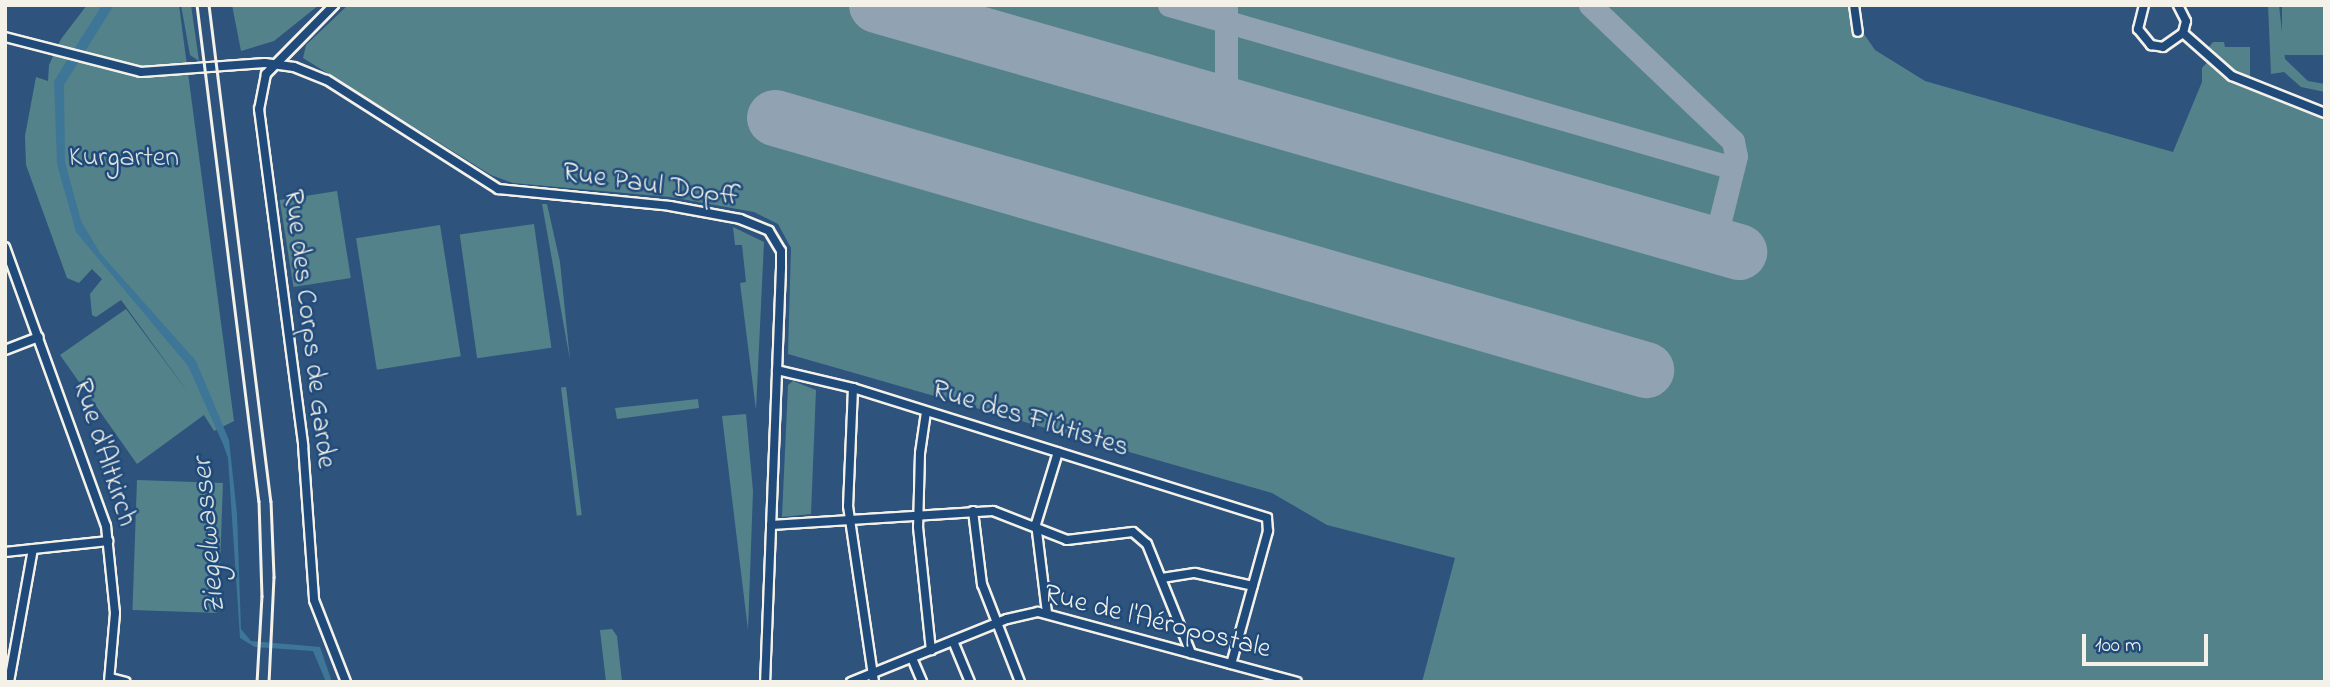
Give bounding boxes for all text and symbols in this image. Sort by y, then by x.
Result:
park label: Kurgarten [69,142,179,176]
street label: Rue Paul Dopff [560,157,742,215]
street label: Rue des Corps de Garde [274,188,342,470]
street label: Rue des Flûtistes [927,374,1133,466]
street label: Rue d'Altkirch [63,375,143,531]
water label: Ziegelwasser [185,456,235,616]
street label: Rue de l'Aéropostale [1040,579,1274,667]
scale bar [2085,620,2211,664]
text: 100 m [2095,631,2141,661]

